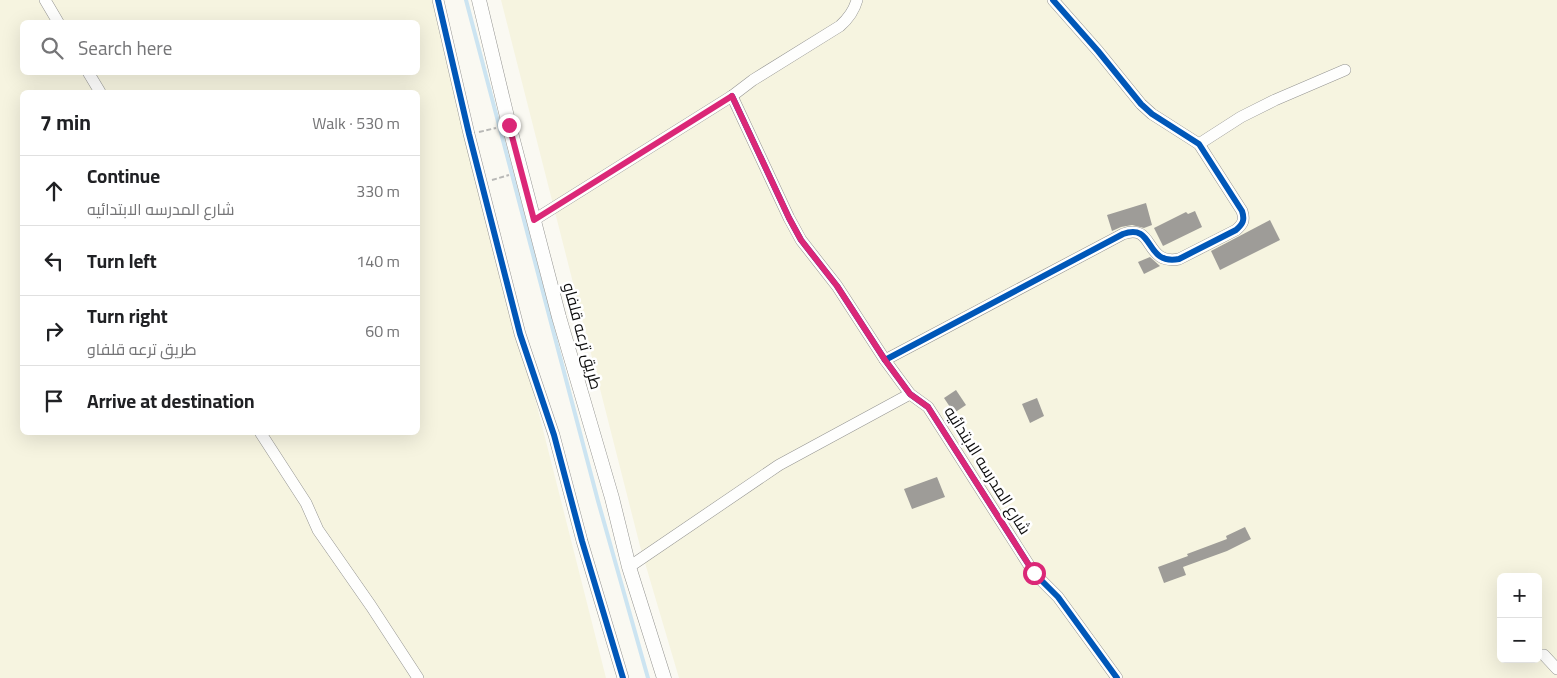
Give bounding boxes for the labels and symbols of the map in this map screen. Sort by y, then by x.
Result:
route end [498,114,521,137]
street label: طريق ترعه قلفاو [554,279,612,393]
street label: شارع المدرسه الابتدائيه [936,400,1040,540]
route start [1023,562,1046,585]

